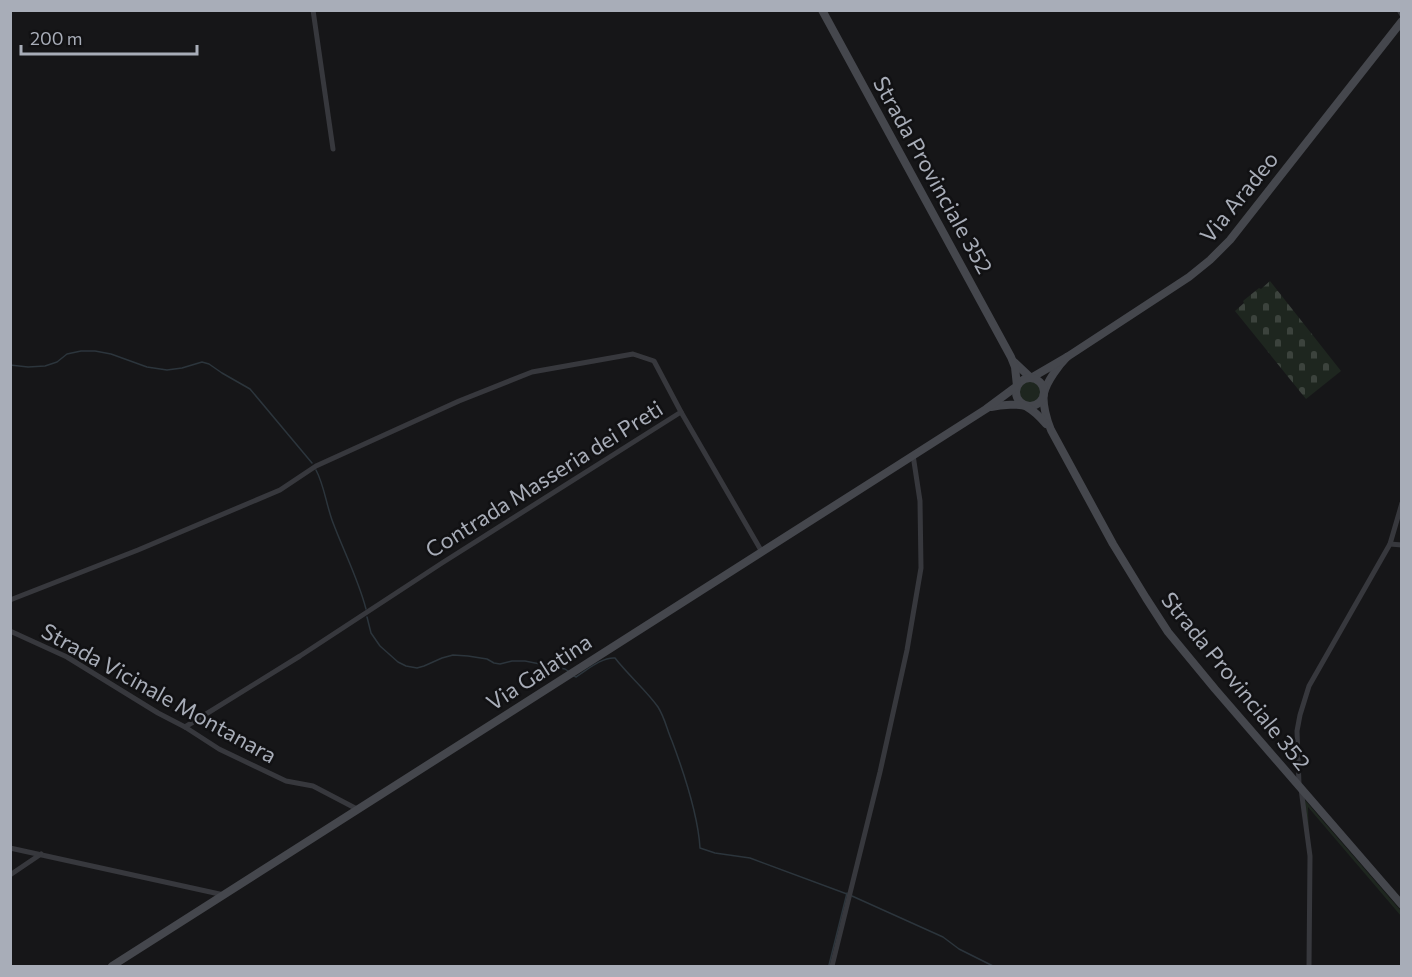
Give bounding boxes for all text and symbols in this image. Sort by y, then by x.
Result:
scale bar [21,18,196,56]
text: 200 m [30,27,83,49]
street label: Strada Provinciale 352 [868,71,999,278]
street label: Via Aradeo [1194,146,1283,248]
street label: Contrada Masseria dei Preti [420,394,667,563]
street label: Strada Provinciale 352 [1156,586,1317,775]
street label: Strada Vicinale Montanara [37,617,281,768]
street label: Via Galatina [481,628,596,716]

